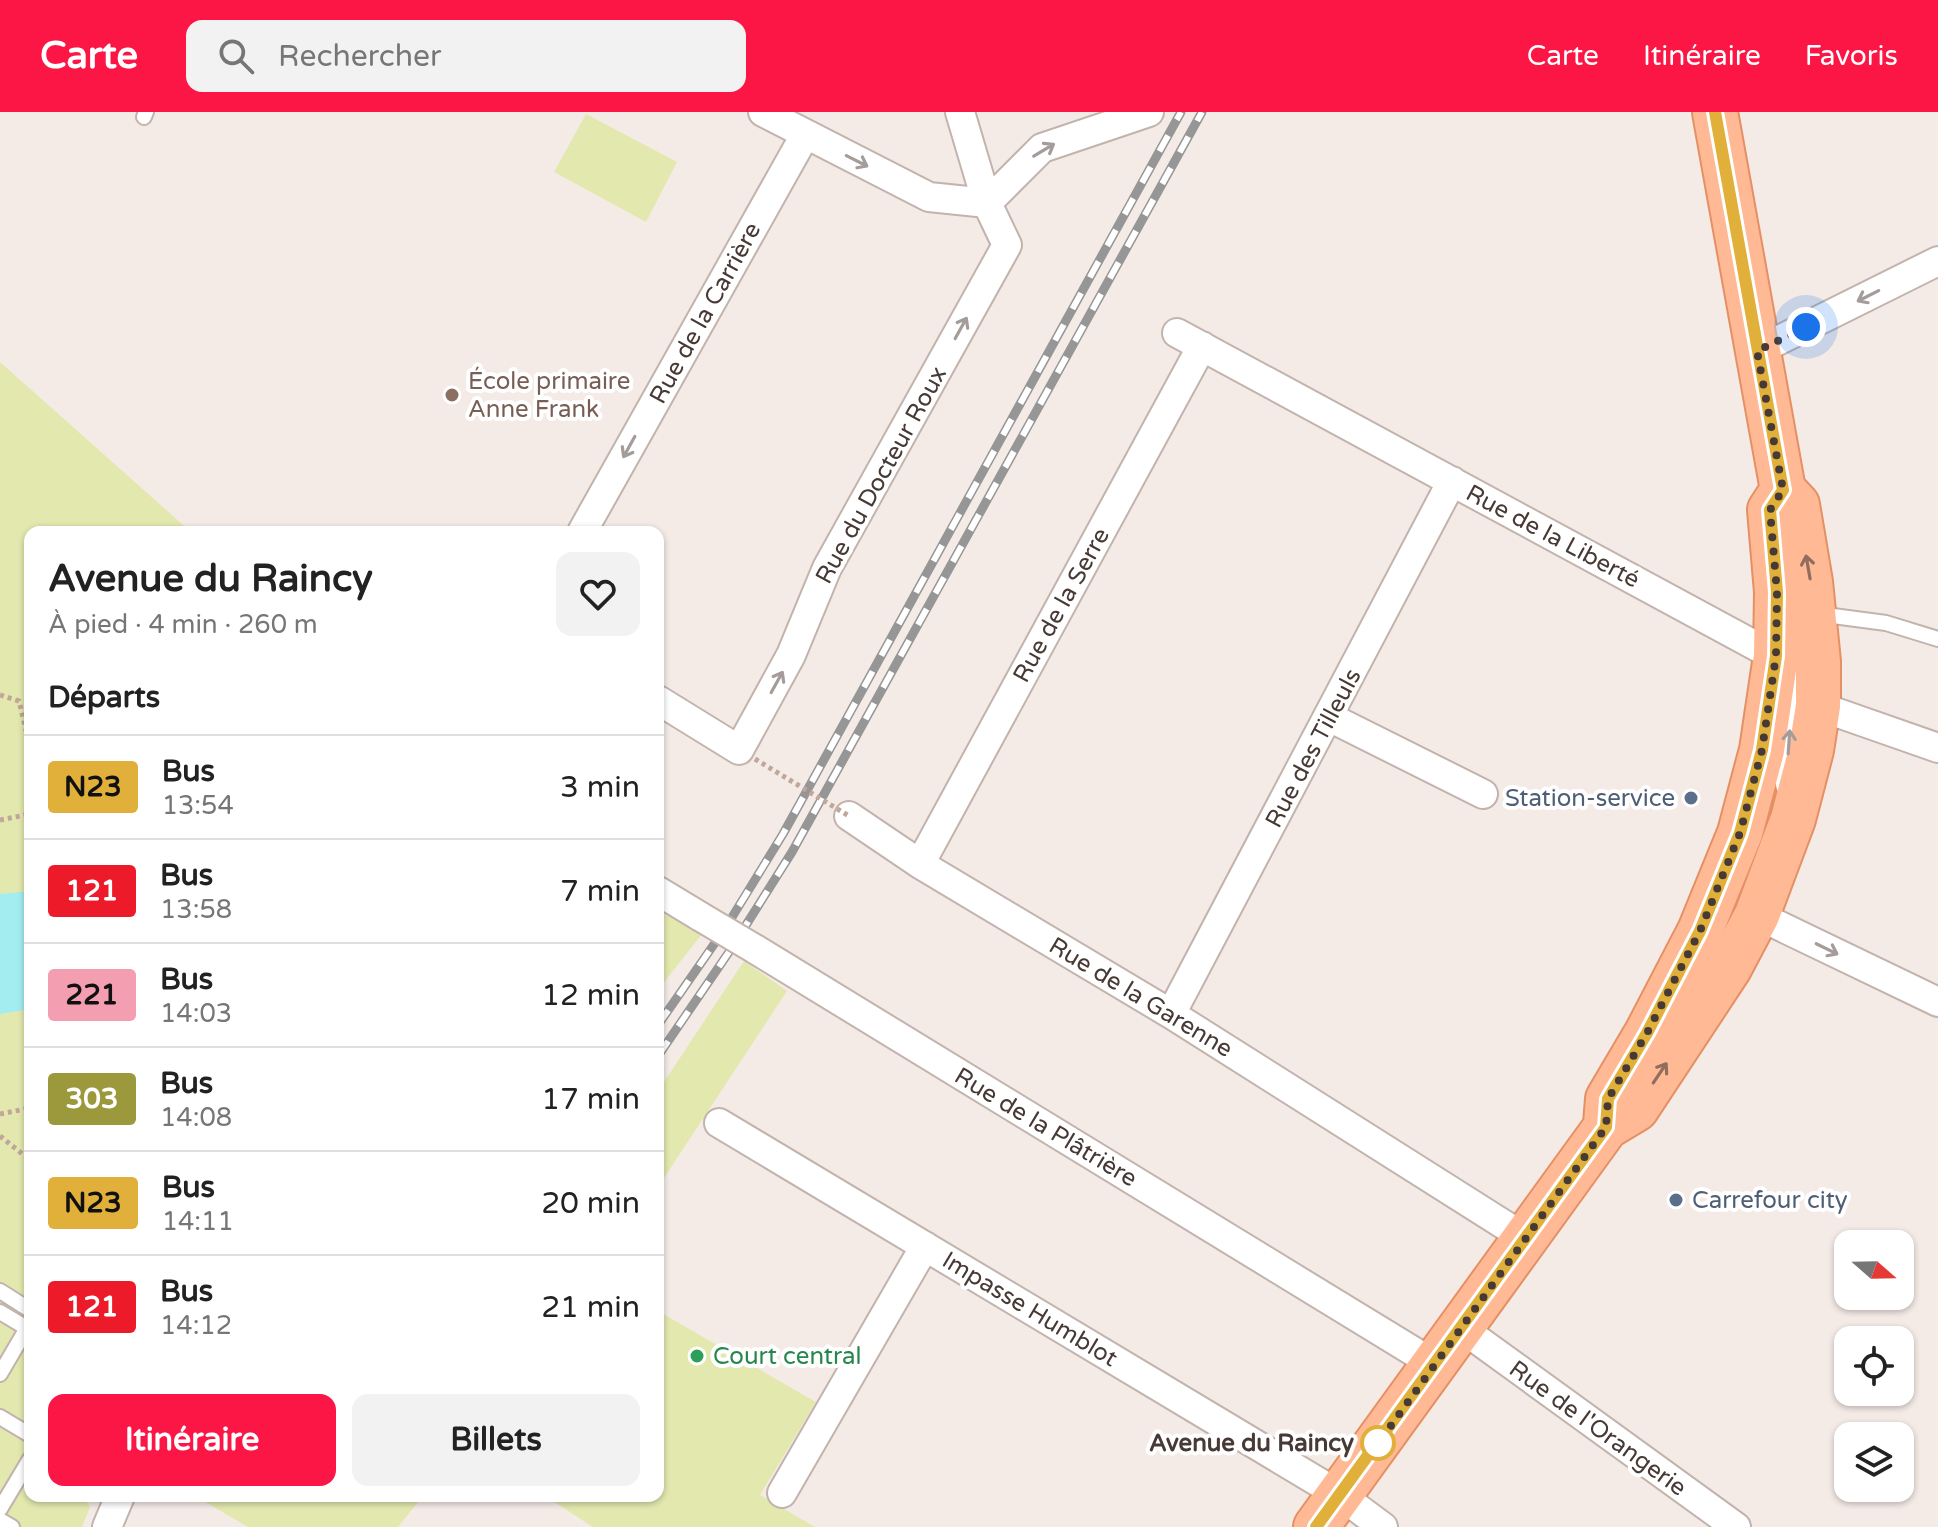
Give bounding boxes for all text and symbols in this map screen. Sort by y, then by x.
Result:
search box [186,20,746,92]
text: Carte [40,33,138,79]
icon: search [214,34,258,78]
text: Rechercher [278,38,441,75]
text: Carte [1527,39,1599,73]
text: Itinéraire [1643,39,1761,73]
text: Favoris [1805,39,1898,73]
one-way arrow [1032,142,1055,158]
one-way arrow [844,154,868,169]
street label: Rue de la Carrière [644,218,767,409]
one-way arrow [1857,289,1881,304]
your location [1786,307,1826,347]
one-way arrow [954,316,969,340]
street label: Rue du Docteur Roux [810,361,953,589]
place label: École primaire Anne Frank [468,366,630,424]
marker: École primaire Anne Frank [443,386,461,404]
one-way arrow [621,435,637,458]
street label: Rue de la Liberté [1461,478,1645,594]
street label: Rue de la Serre [1007,523,1116,688]
button: heart [556,552,640,636]
one-way arrow [1800,555,1815,580]
text: Avenue du Raincy [48,556,373,602]
text: À pied · 4 min · 260 m [48,609,318,640]
street label: Rue des Tilleuls [1259,664,1368,833]
one-way arrow [769,671,785,694]
text: Départs [48,679,160,716]
one-way arrow [1782,729,1797,756]
text: Bus [162,753,215,790]
text: 3 min [560,769,640,806]
text: N23 [64,770,122,804]
place label: Station-service [1505,784,1675,813]
marker: Station-service [1682,789,1700,807]
text: 13:54 [162,790,234,821]
text: Bus [160,857,213,894]
text: 7 min [560,873,640,910]
text: 121 [66,874,118,908]
text: 13:58 [160,894,232,925]
street label: Rue de la Garenne [1044,931,1238,1064]
one-way arrow [1814,942,1838,957]
text: Bus [160,961,213,998]
text: 12 min [541,977,640,1014]
text: 221 [66,978,118,1012]
text: 14:03 [160,998,232,1029]
street label: Rue de la Plâtrière [949,1062,1142,1193]
one-way arrow [1652,1063,1668,1085]
text: Bus [160,1065,213,1102]
text: 17 min [541,1081,640,1118]
text: 303 [66,1082,118,1116]
text: 14:08 [160,1102,232,1133]
text: Bus [162,1169,215,1206]
text: 20 min [541,1185,640,1222]
text: N23 [64,1186,122,1220]
place label: Carrefour city [1692,1186,1848,1215]
marker: Carrefour city [1667,1191,1685,1209]
text: 14:11 [162,1206,234,1237]
north arrow [1834,1230,1914,1310]
map controls [1834,1230,1914,1502]
street label: Impasse Humblot [937,1246,1123,1373]
text: Bus [160,1273,213,1310]
text: 21 min [541,1289,640,1326]
text: 121 [66,1290,118,1324]
text: 14:12 [160,1310,232,1341]
button: locate [1834,1326,1914,1406]
place label: Court central [713,1342,862,1371]
marker: Court central [688,1347,706,1365]
street label: Rue de l'Orangerie [1503,1354,1692,1502]
button: Itinéraire [48,1394,336,1486]
button: Billets [352,1394,640,1486]
button: layers [1834,1422,1914,1502]
marker: Avenue du Raincy [1361,1426,1395,1460]
place label: Avenue du Raincy [1149,1429,1354,1458]

